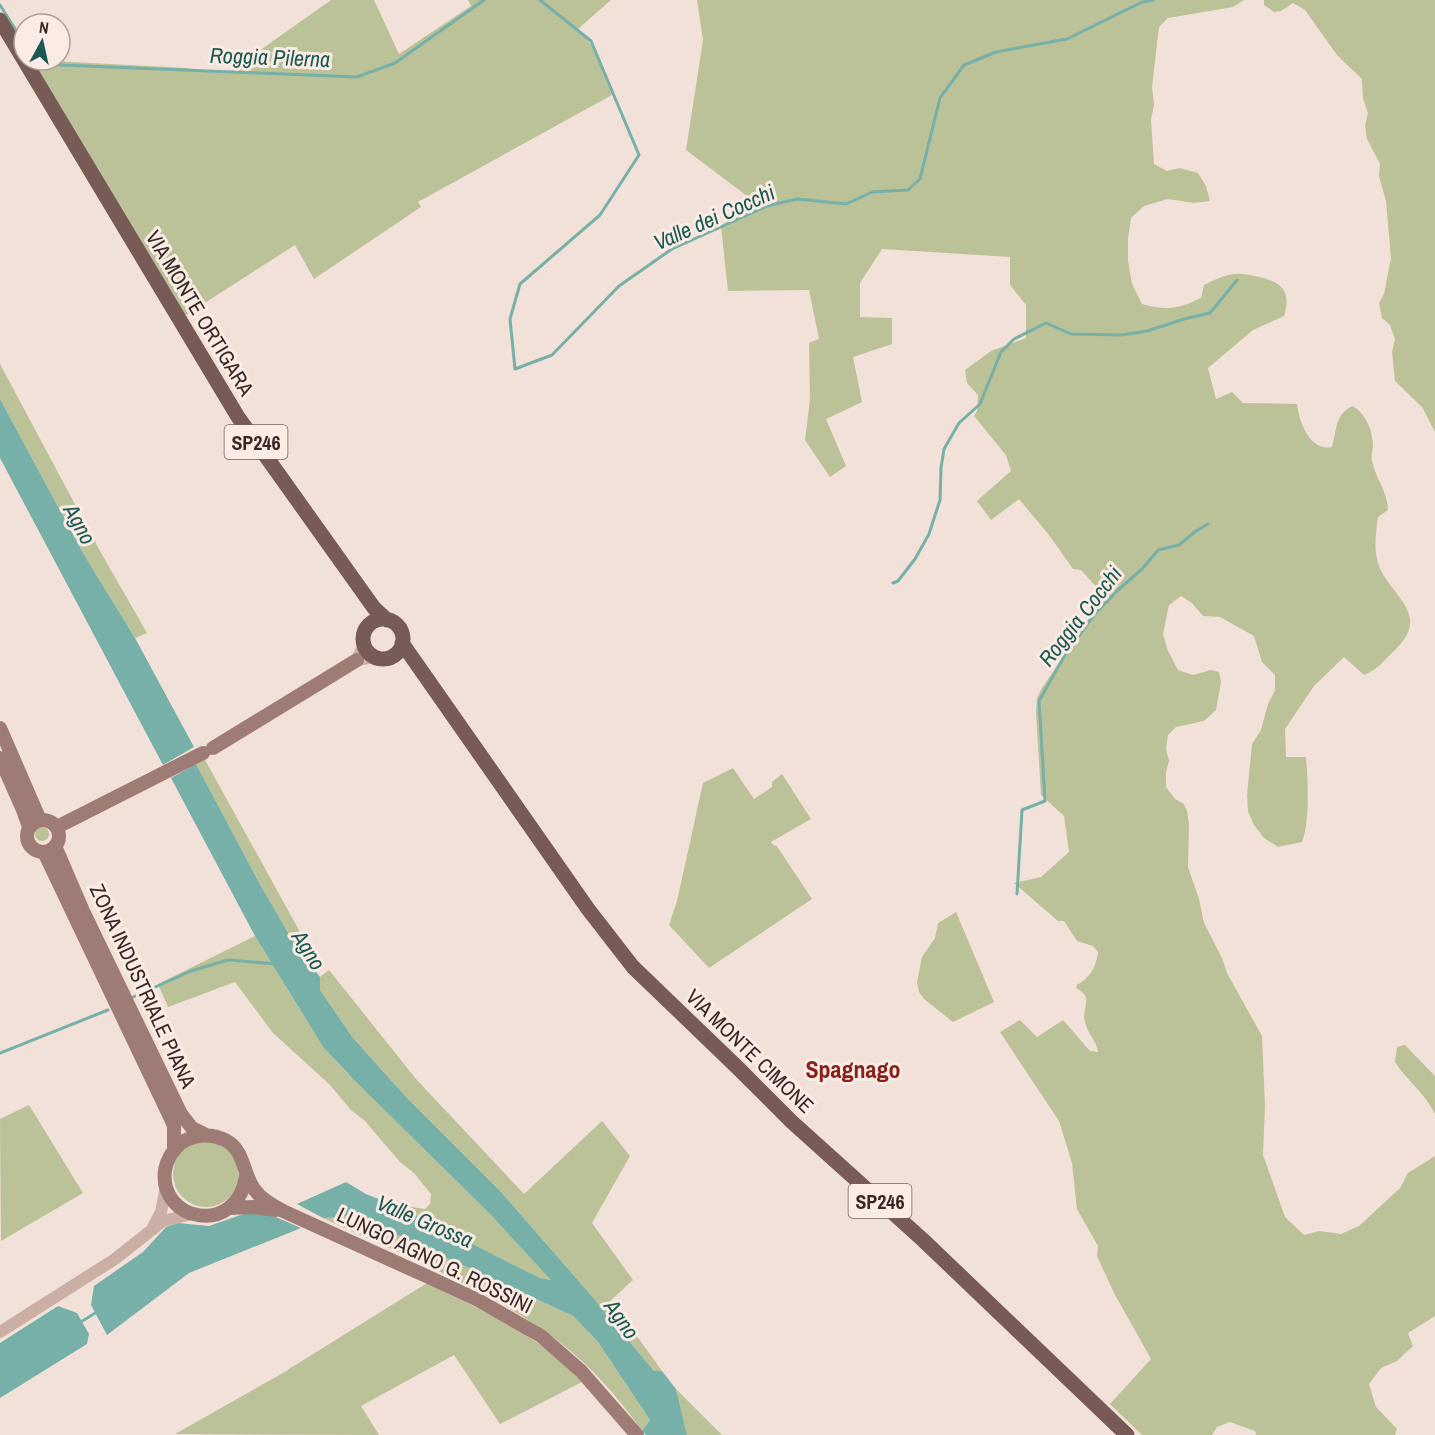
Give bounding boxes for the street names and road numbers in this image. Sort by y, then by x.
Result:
street label: VIA MONTE ORTIGARA [139,225,261,402]
road number: SP246 [224,425,288,459]
street label: ZONA INDUSTRIALE PIANA [83,879,203,1093]
street label: VIA MONTE CIMONE [680,982,820,1120]
road number: SP246 [848,1184,912,1218]
street label: LUNGO AGNO G. ROSSINI [332,1200,538,1320]

